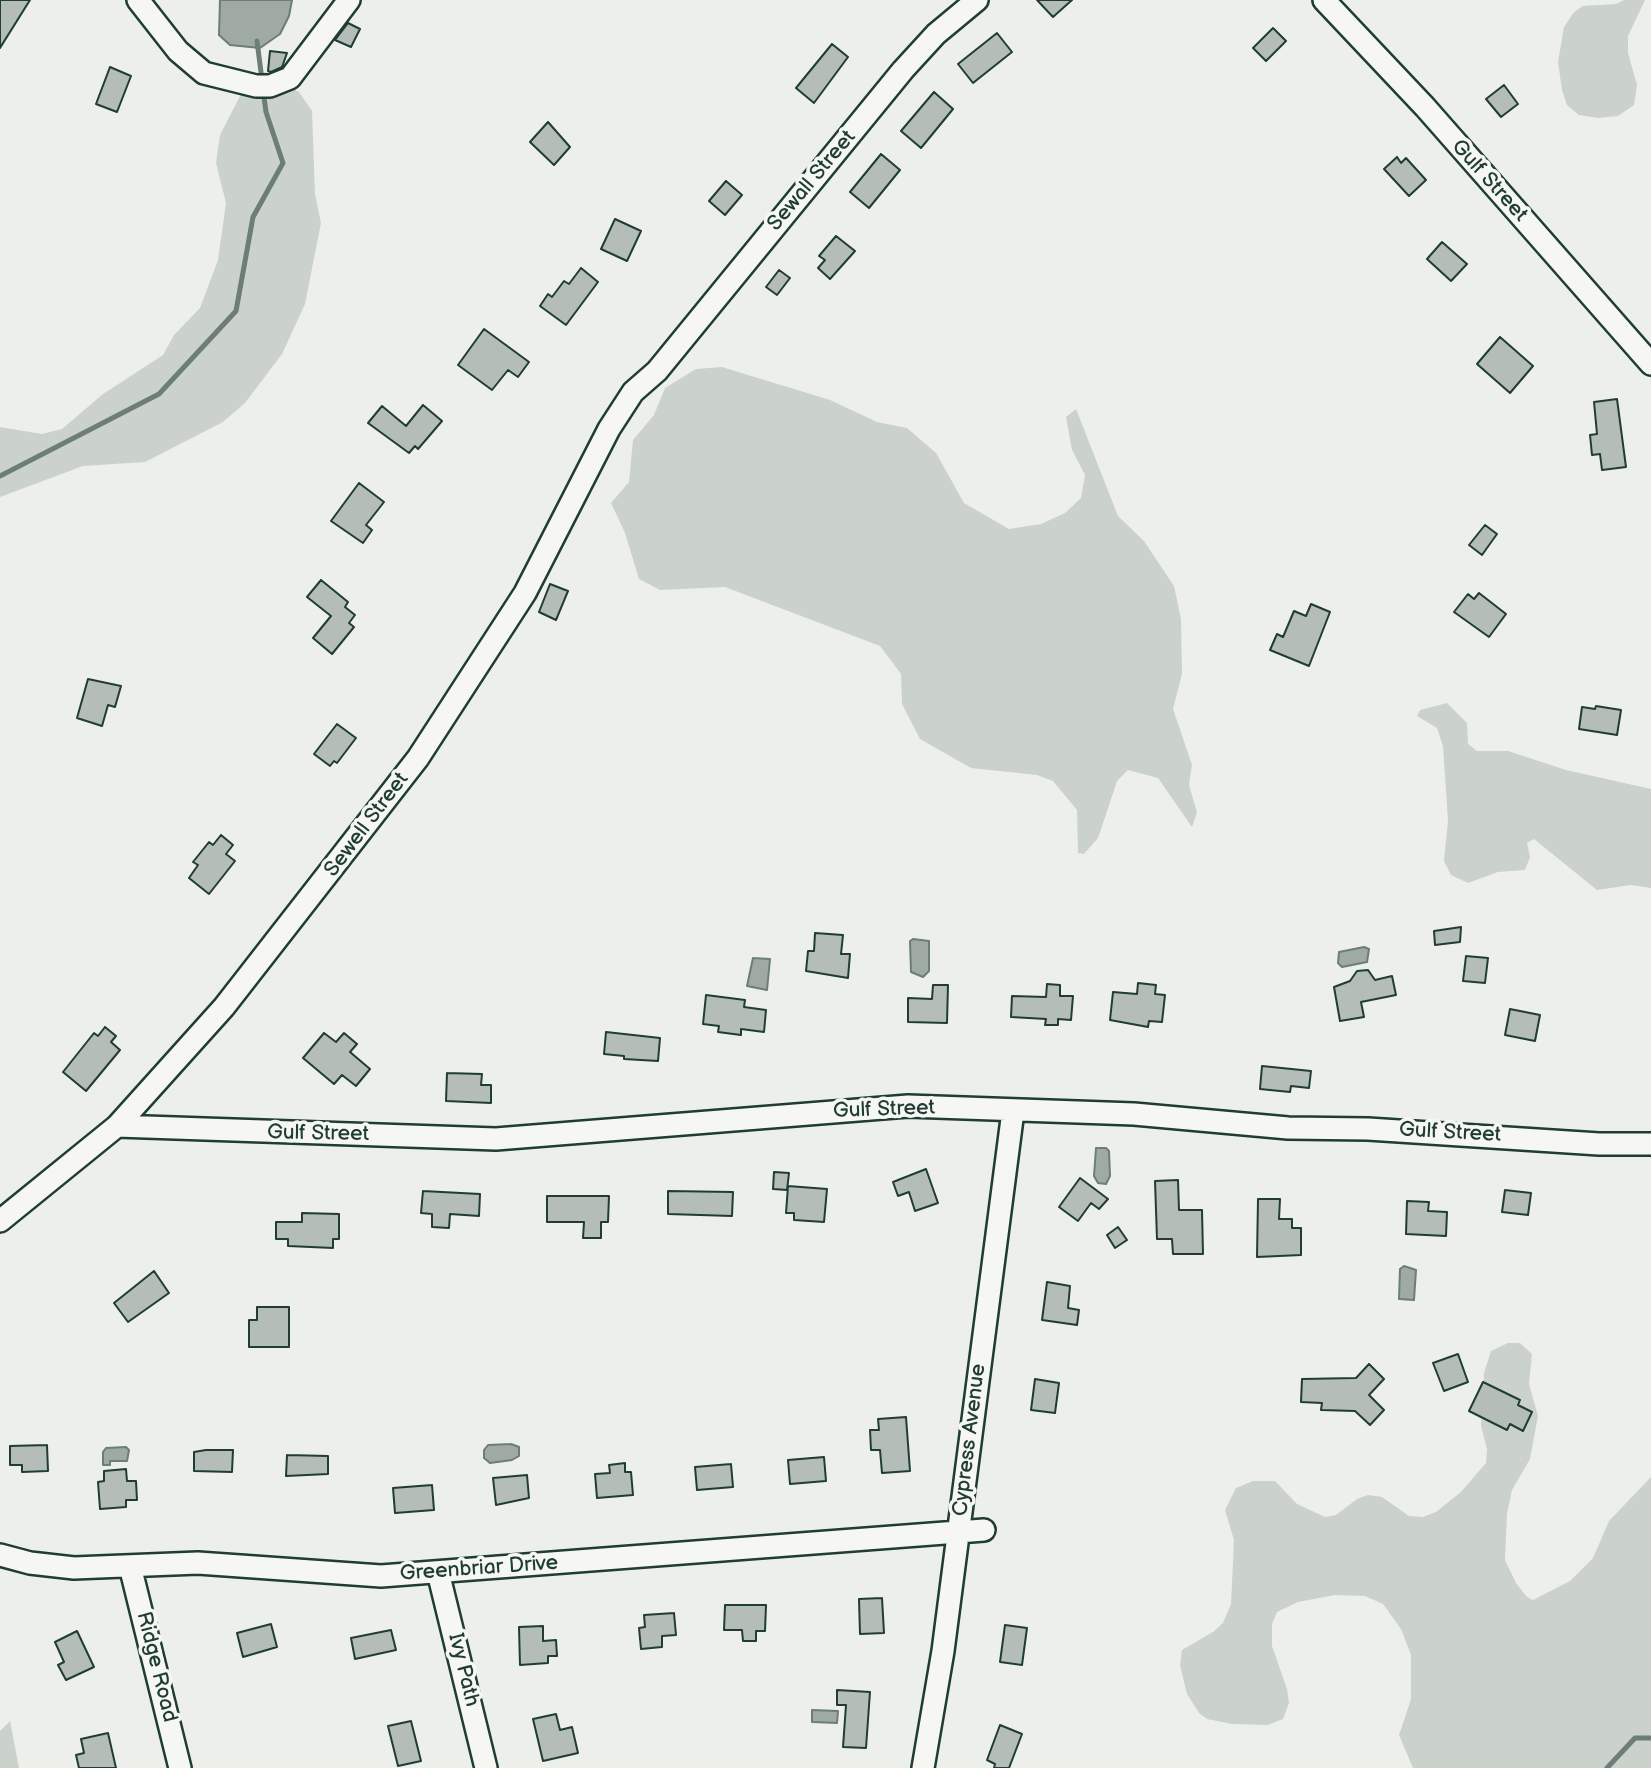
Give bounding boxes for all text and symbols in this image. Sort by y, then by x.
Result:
street label: Sewall Street [763,126,861,236]
street label: Gulf Street [1446,135,1532,227]
street label: Sewell Street [320,768,414,882]
street label: Gulf Street [833,1096,935,1124]
street label: Gulf Street [1398,1118,1502,1148]
street label: Gulf Street [267,1121,369,1147]
street label: Cypress Avenue [948,1362,992,1518]
street label: Greenbriar Drive [399,1551,559,1587]
street label: Ridge Road [130,1609,182,1725]
street label: Ivy Path [442,1631,484,1709]

